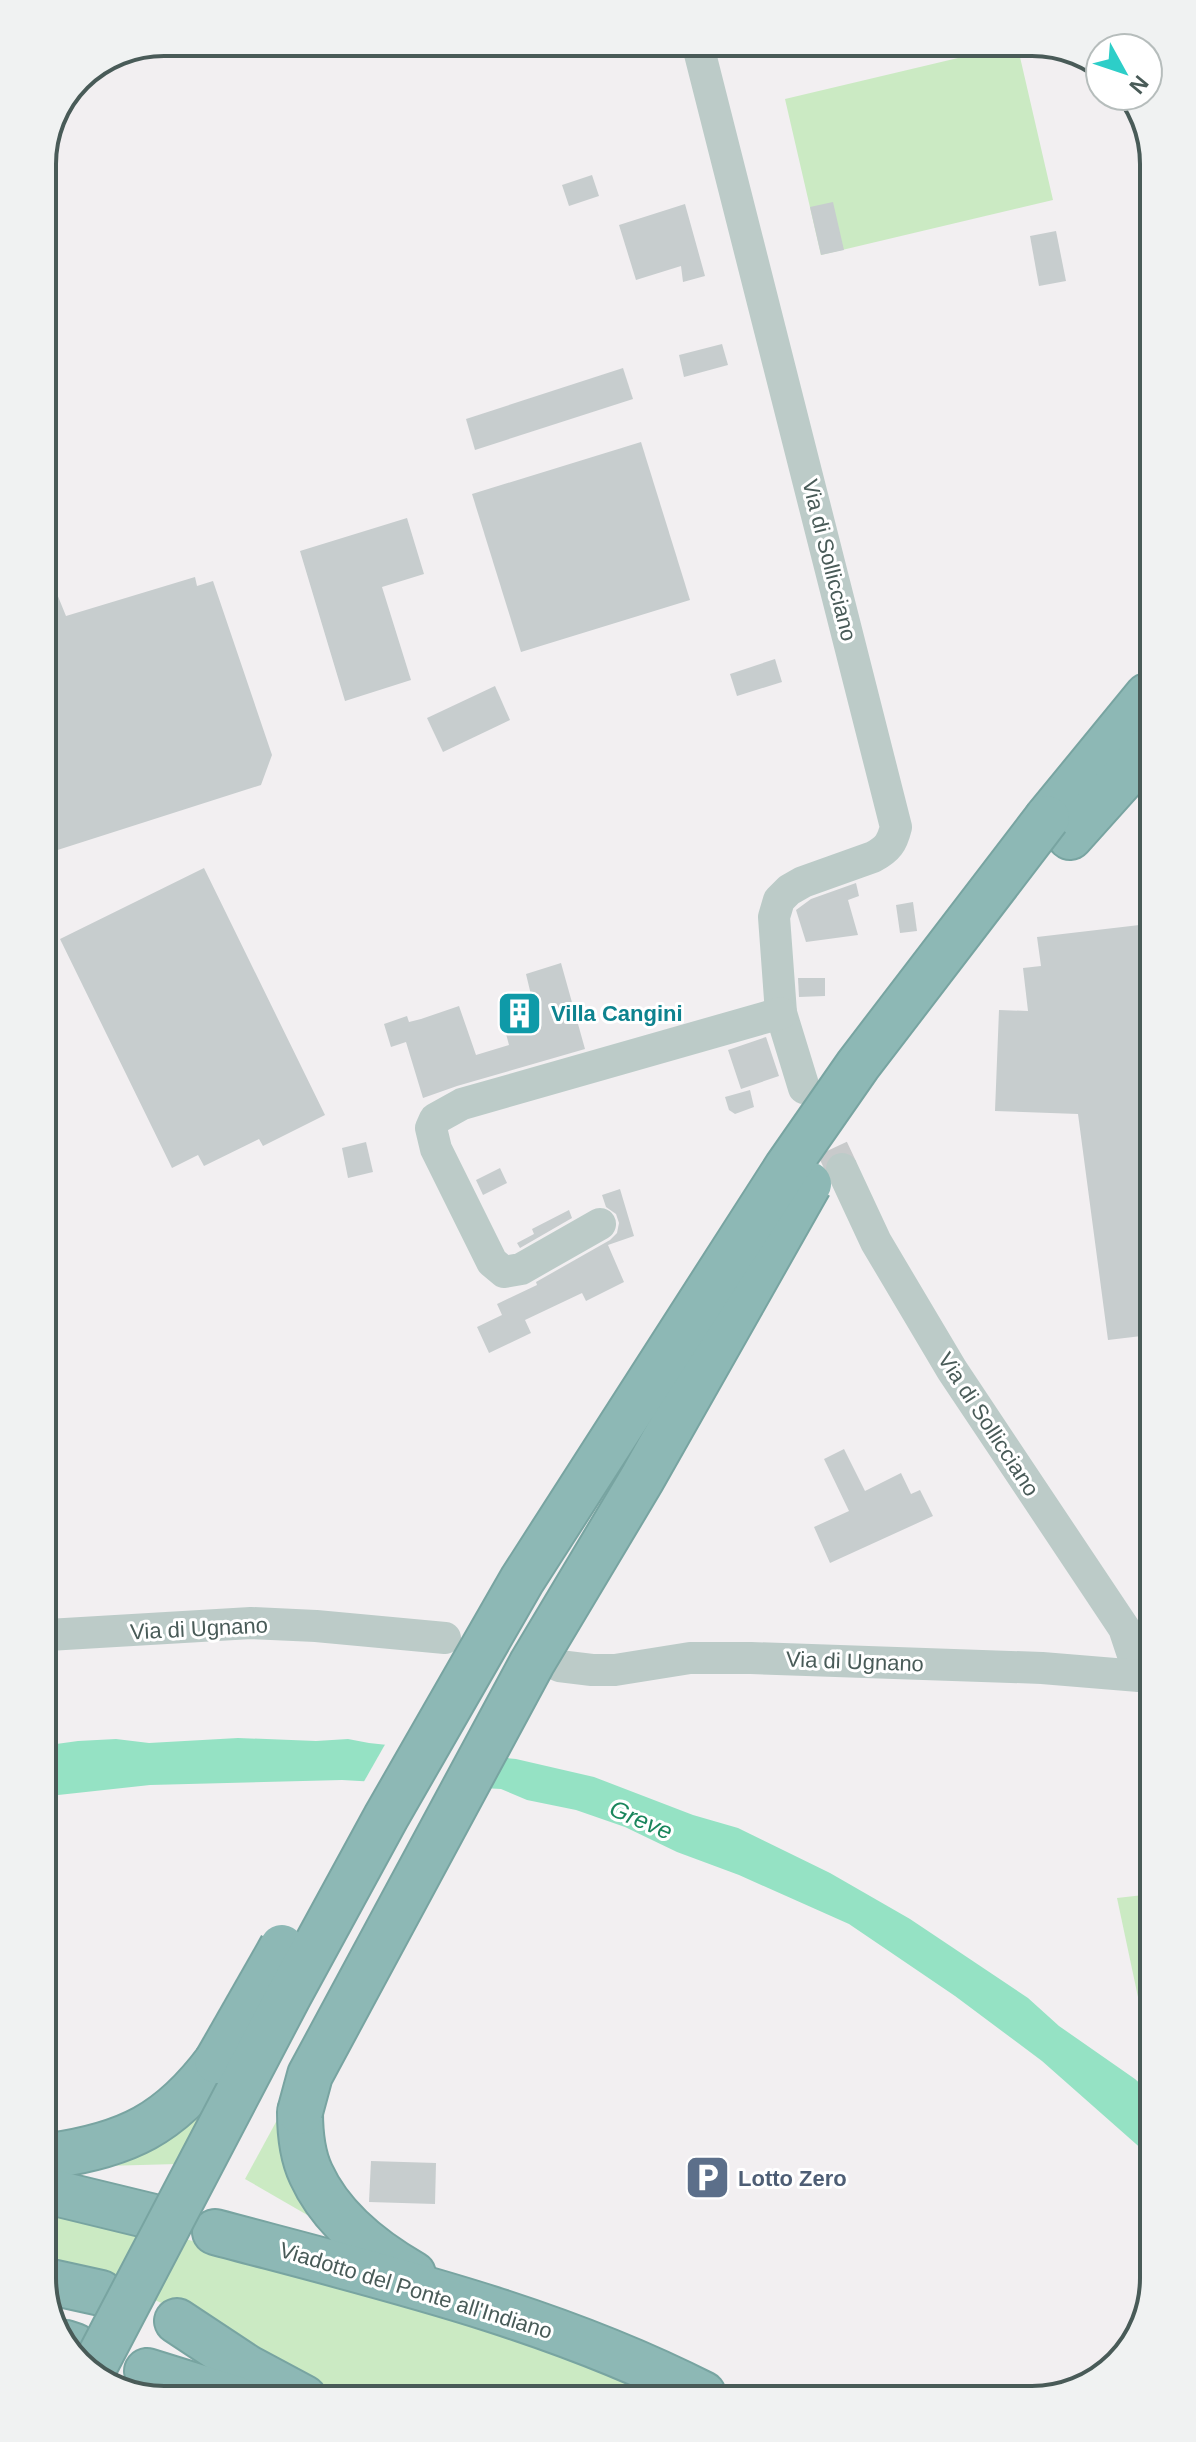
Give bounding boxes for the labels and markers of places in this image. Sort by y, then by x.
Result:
building icon: Villa Cangini [496,989,544,1037]
place label: Villa Cangini [551,1001,683,1026]
parking icon: Lotto Zero [683,2154,731,2202]
place label: Lotto Zero [738,2166,847,2191]

